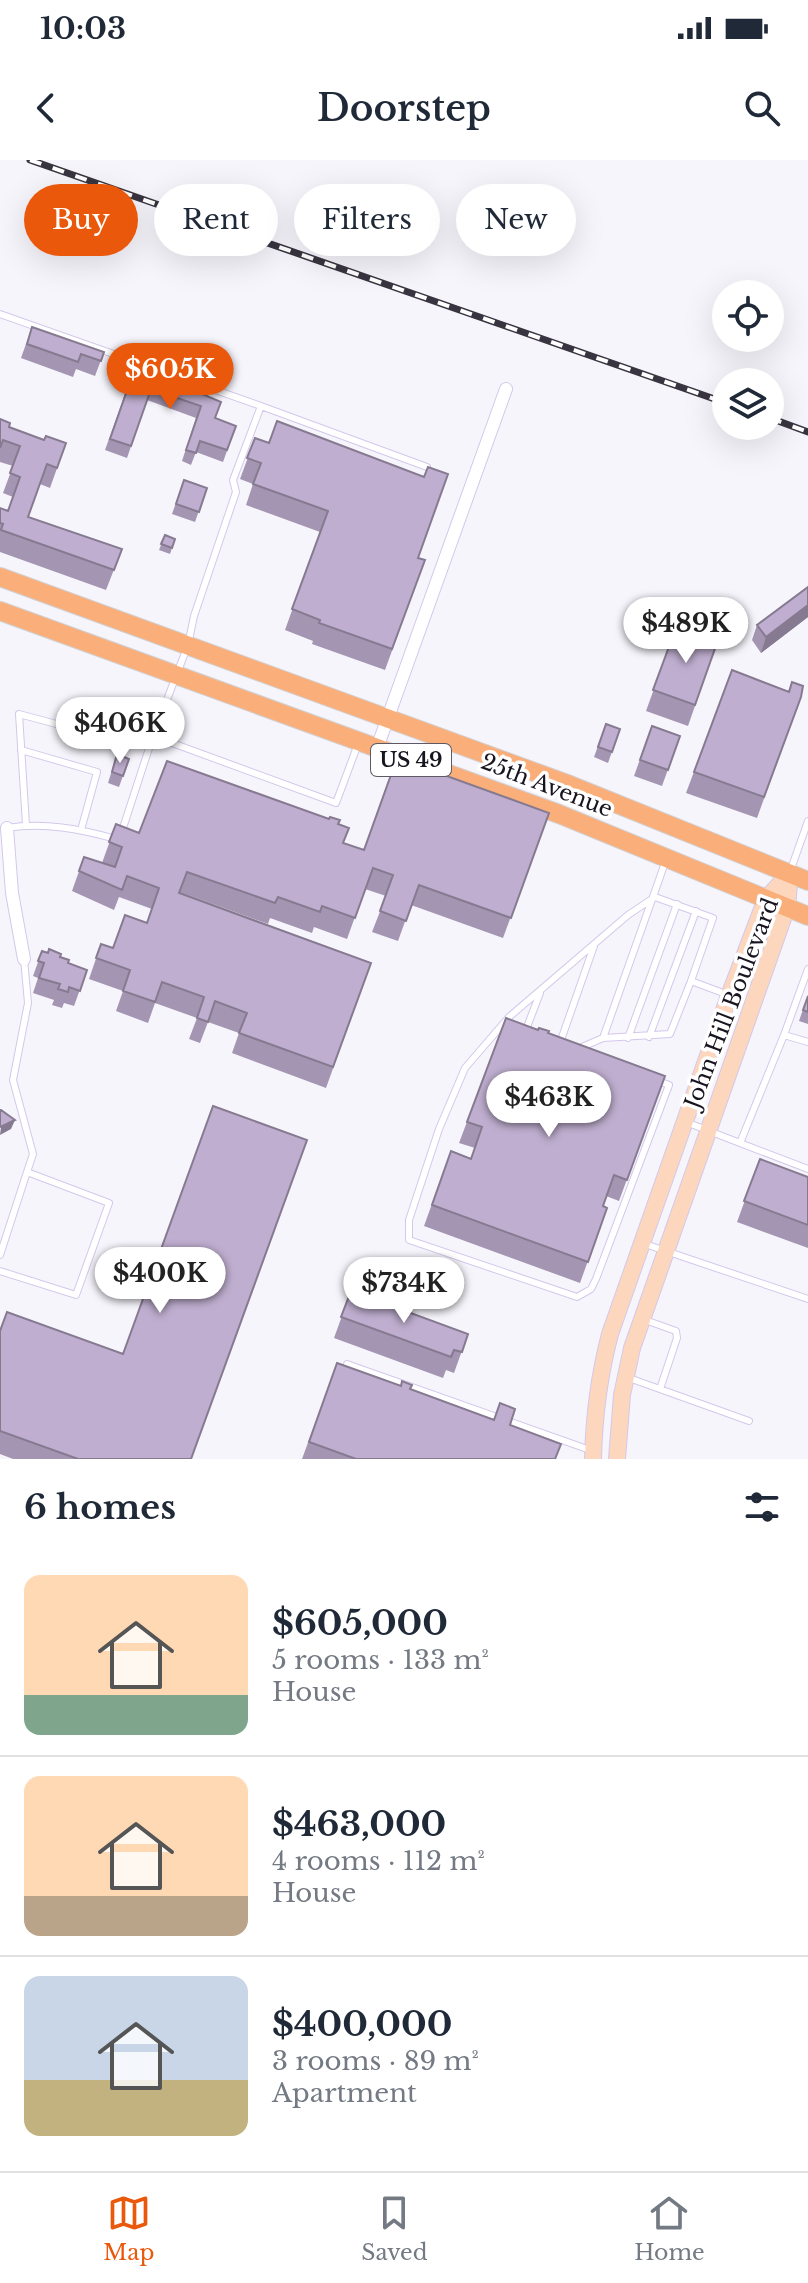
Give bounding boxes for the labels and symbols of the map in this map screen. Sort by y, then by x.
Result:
pin: $605K [114,343,226,411]
pin: $489K [630,597,742,665]
pin: $406K [64,697,176,765]
road number: US 49 [371,744,451,776]
street label: 25th Avenue [477,748,616,823]
street label: John Hill Boulevard [678,894,784,1115]
pin: $463K [493,1071,605,1139]
pin: $400K [104,1247,216,1315]
pin: $734K [348,1257,460,1325]

